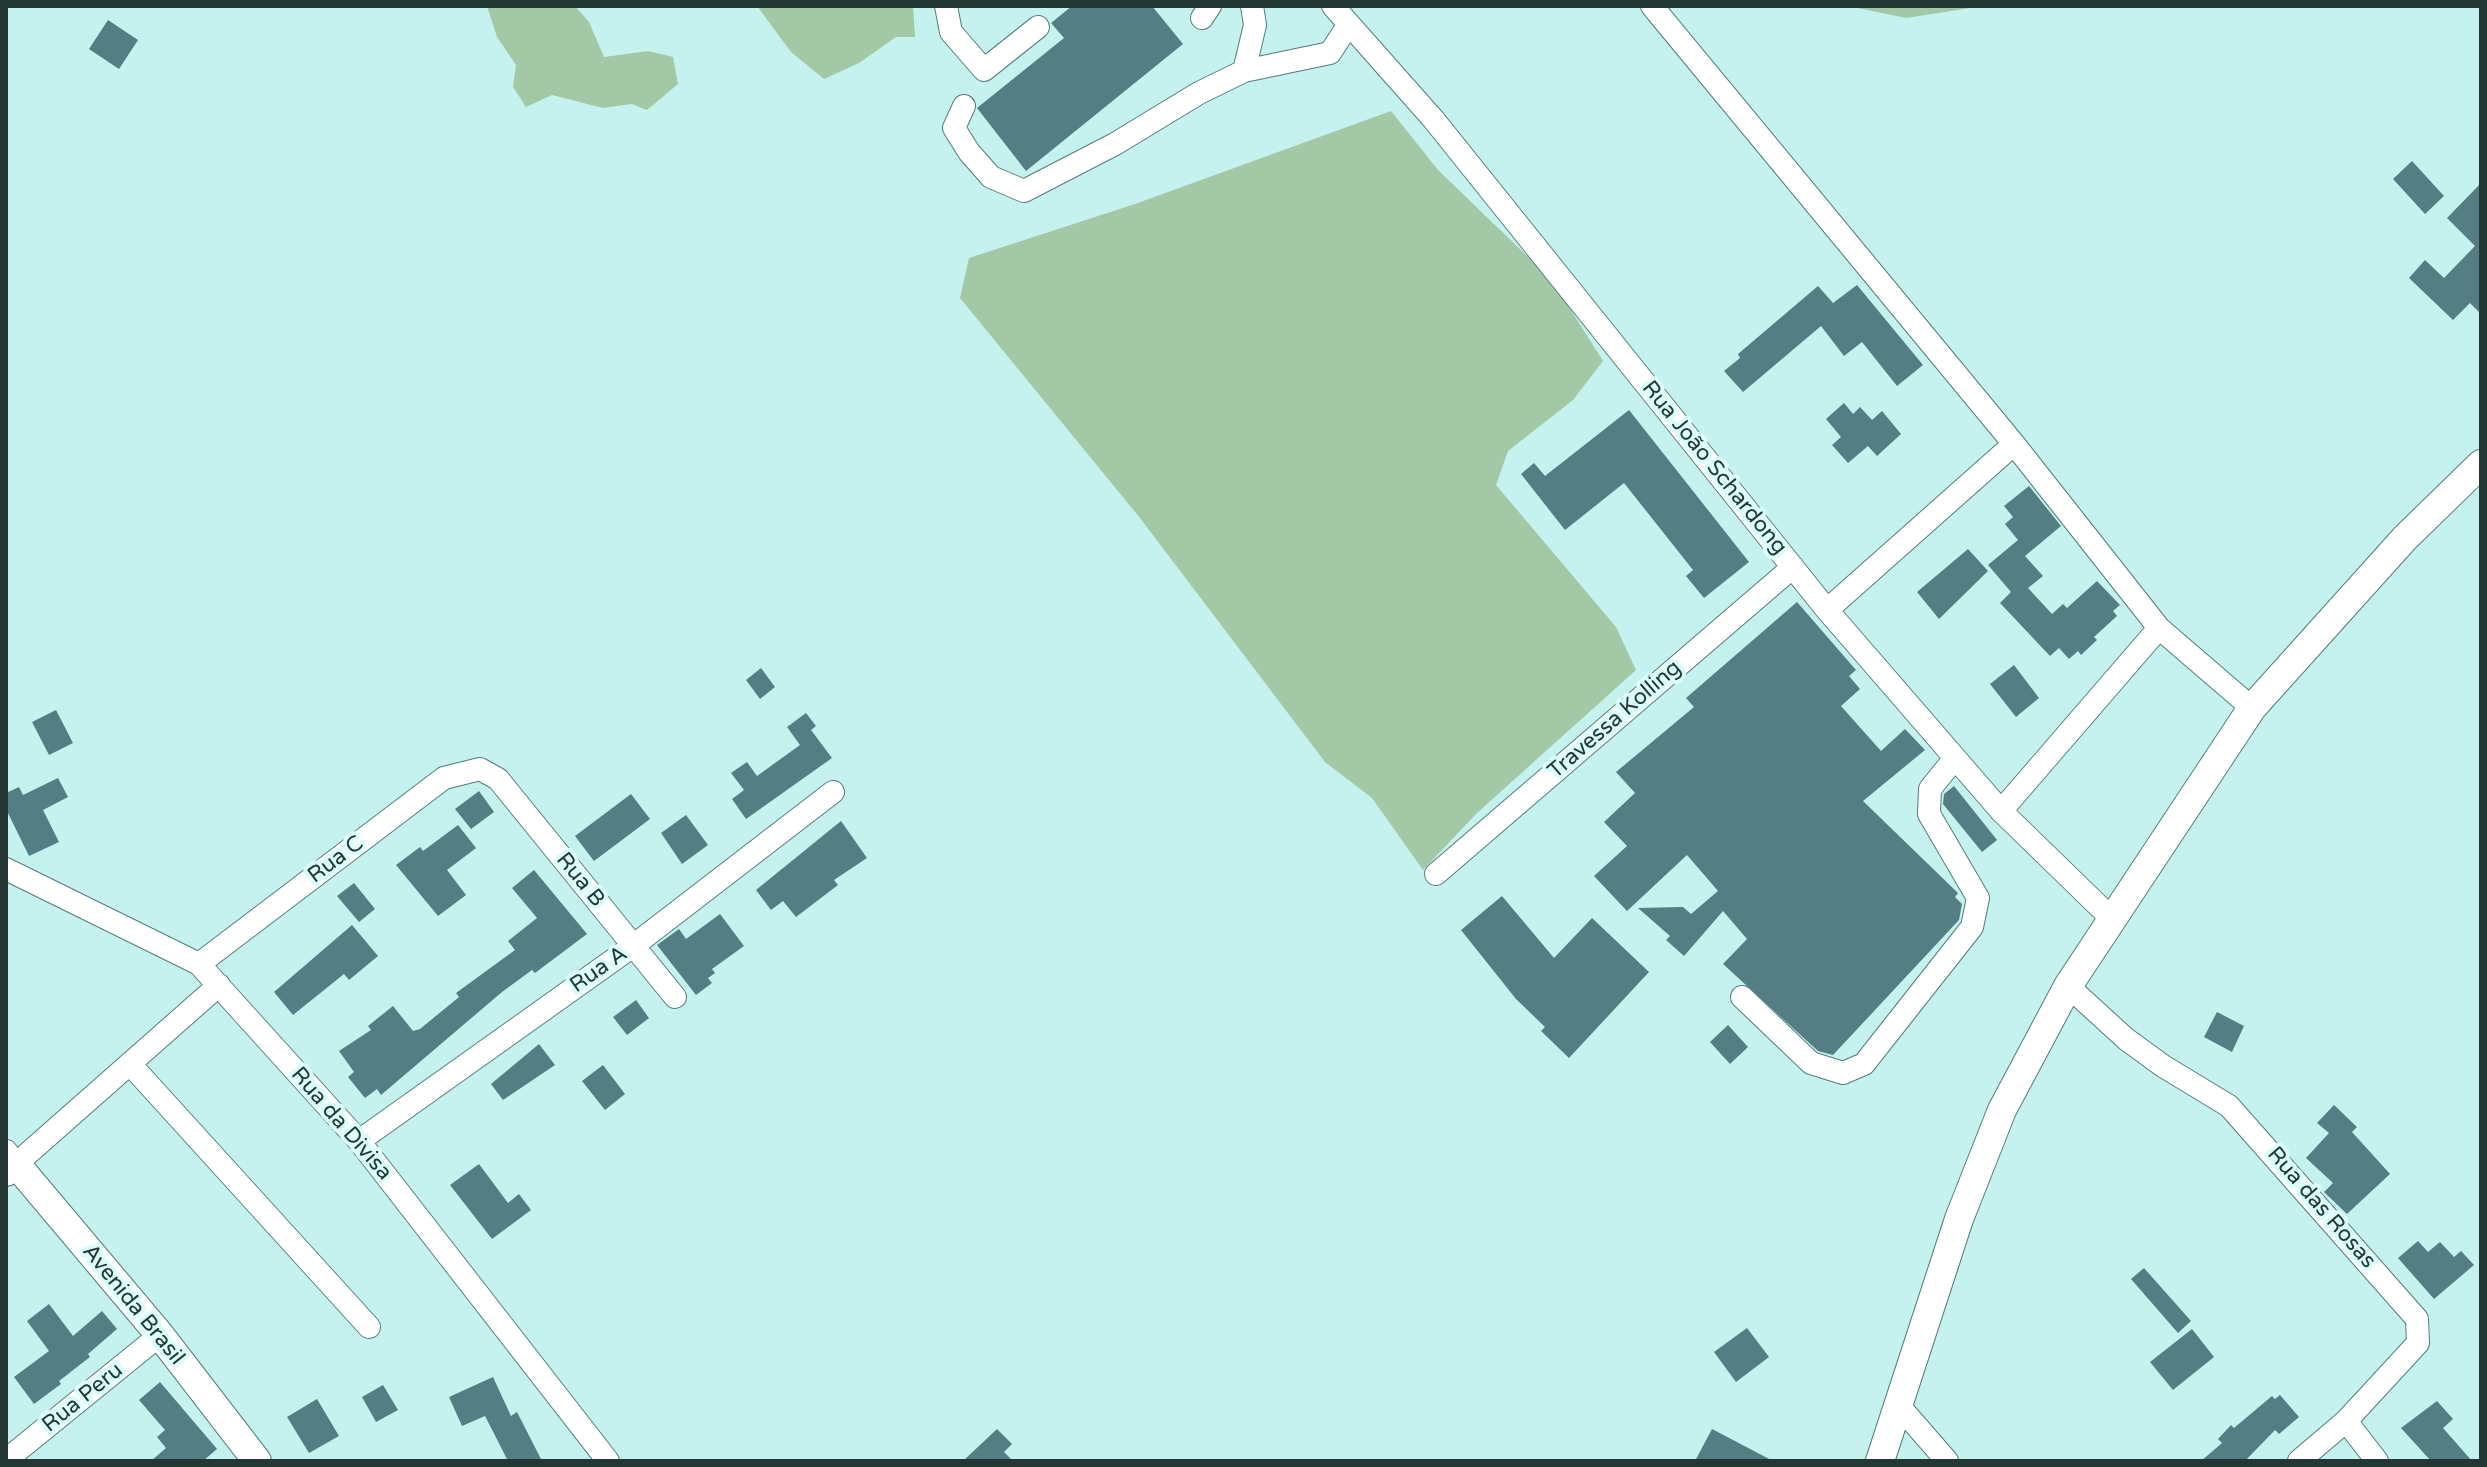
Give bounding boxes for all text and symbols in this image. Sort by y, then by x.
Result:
street label: Rua João Schardong [1636,376,1792,560]
street label: Travessa Kolling [1543,655,1687,785]
street label: Rua C [303,831,369,889]
street label: Rua B [550,847,610,913]
street label: Rua A [565,941,633,999]
street label: Rua da Divisa [285,1062,397,1186]
street label: Rua das Rosas [2261,1142,2381,1274]
street label: Avenida Brasil [76,1239,190,1371]
street label: Rua Peru [37,1358,129,1438]

